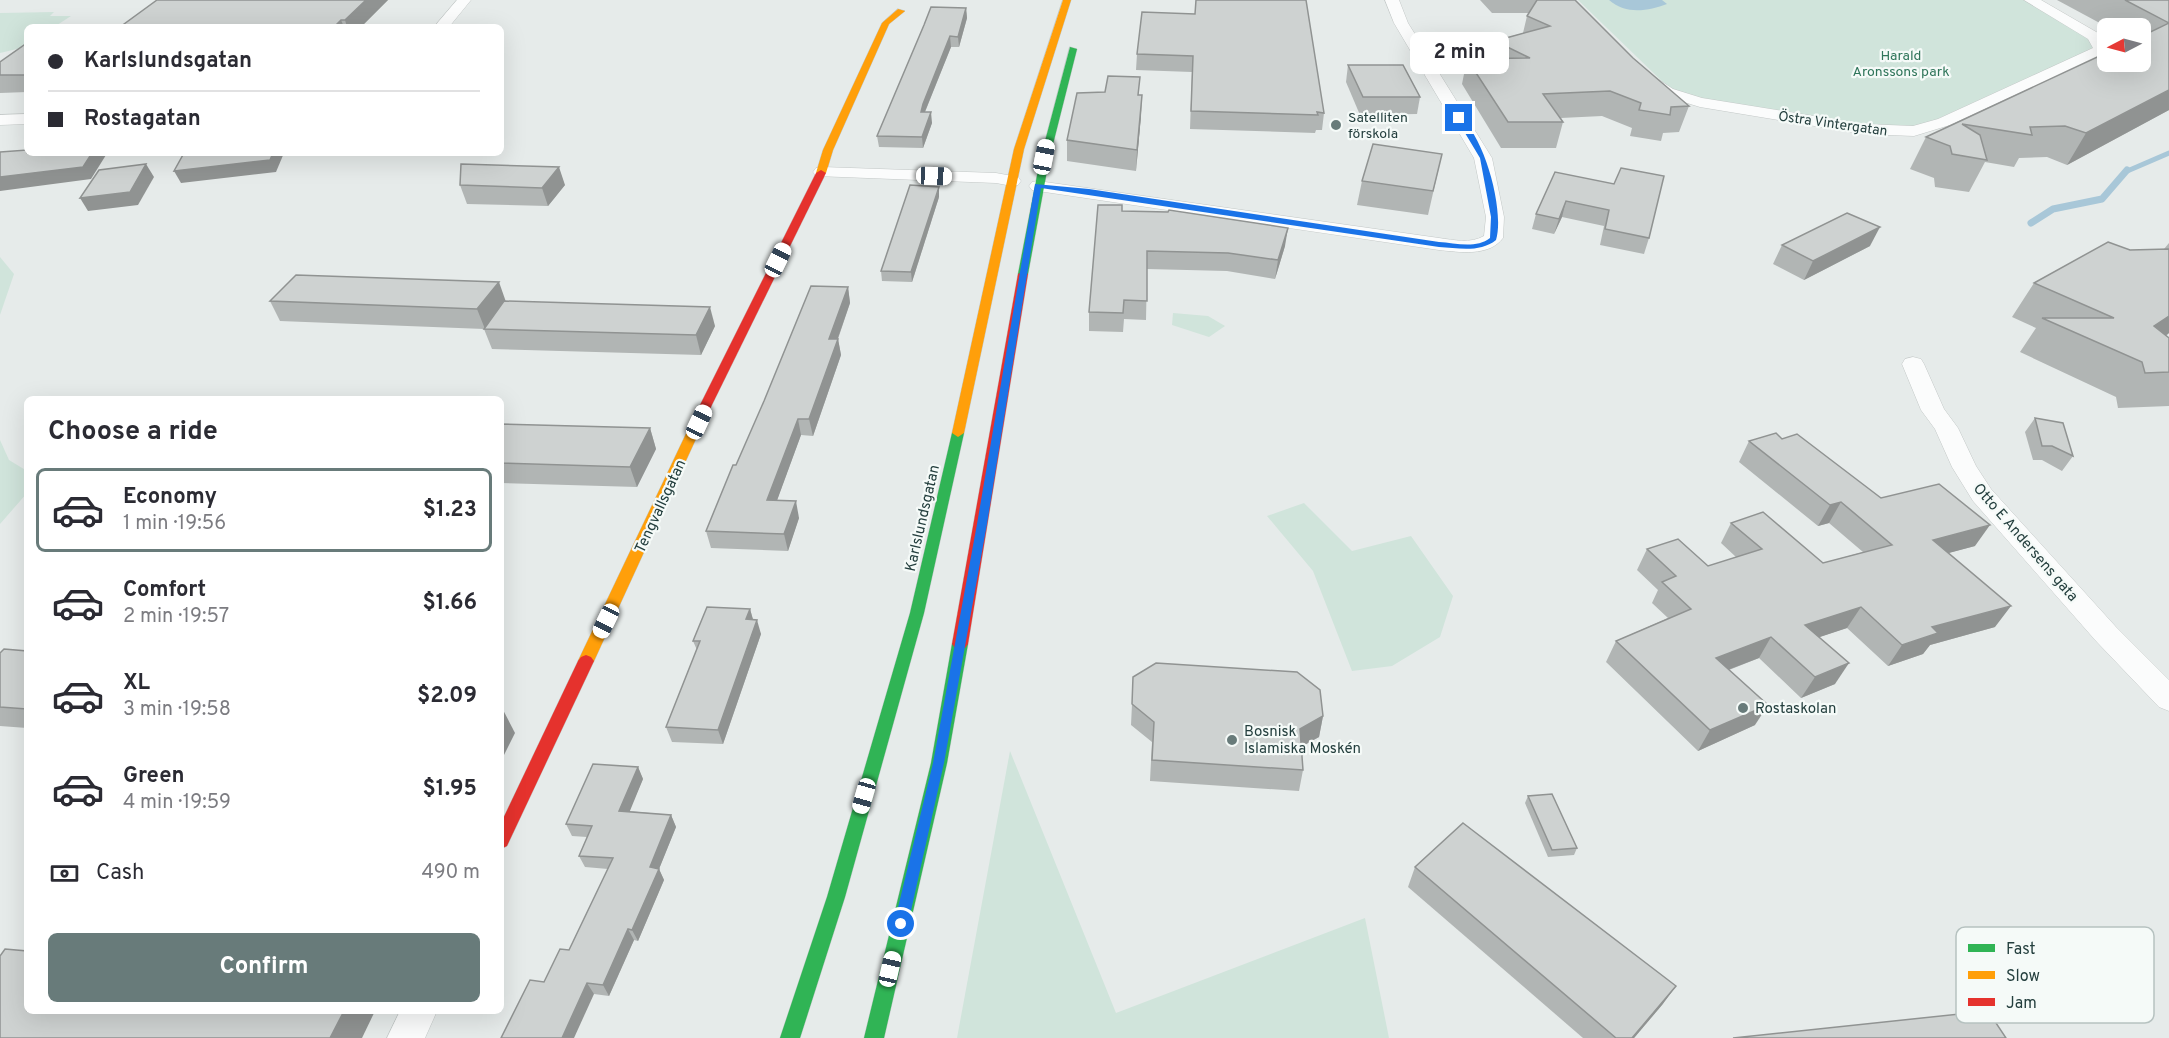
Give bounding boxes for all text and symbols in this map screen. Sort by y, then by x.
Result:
north arrow [2097,18,2151,72]
map controls [2097,18,2151,72]
callout: 2 min [1410,31,1508,73]
text: 2 min [1433,40,1486,66]
text: Karlslundsgatan [84,48,252,75]
park label: Harald Aronssons park [1852,48,1950,81]
route end [1445,104,1472,131]
text: Rostagatan [84,106,201,133]
street label: Östra Vintergatan [1777,107,1889,141]
place label: Satelliten förskola [1348,110,1408,143]
marker: Satelliten förskola [1329,118,1343,132]
car [1032,138,1056,176]
car [916,166,952,186]
car [762,240,794,280]
car [683,402,715,442]
text: Choose a ride [48,415,218,449]
street label: Tengvallsgatan [631,457,691,556]
street label: Karlslundsgatan [902,463,945,574]
street label: Otto E Andersens gata [1968,480,2081,606]
icon: car [51,483,105,537]
text: Economy [123,484,217,511]
text: $1.23 [423,497,477,524]
text: 1 min · 19:56 [123,511,226,537]
icon: car [51,576,105,630]
text: Comfort [123,577,206,604]
text: $1.66 [422,590,477,617]
car [590,601,622,641]
text: 2 min · 19:57 [123,604,229,630]
icon: car [51,669,105,723]
text: XL [123,670,150,697]
text: $2.09 [417,683,477,710]
text: 3 min · 19:58 [123,697,231,723]
place label: Rostaskolan [1755,700,1837,719]
marker: Rostaskolan [1736,701,1750,715]
place label: Bosnisk Islamiska Moskén [1244,723,1361,759]
marker: Bosnisk Islamiska Moskén [1225,733,1239,747]
icon: car [51,762,105,816]
text: Green [123,763,185,790]
text: $1.95 [423,776,477,803]
car [850,776,878,816]
text: 4 min · 19:59 [123,790,231,816]
icon: cash [48,857,81,890]
text: Cash [96,860,145,887]
text: 490 m [422,860,480,886]
route start [887,910,914,937]
legend [1956,927,2154,1023]
button: Confirm [48,933,480,1002]
text: Fast [2006,940,2036,960]
car [877,949,903,989]
text: Slow [2006,967,2040,987]
text: Jam [2006,994,2037,1014]

